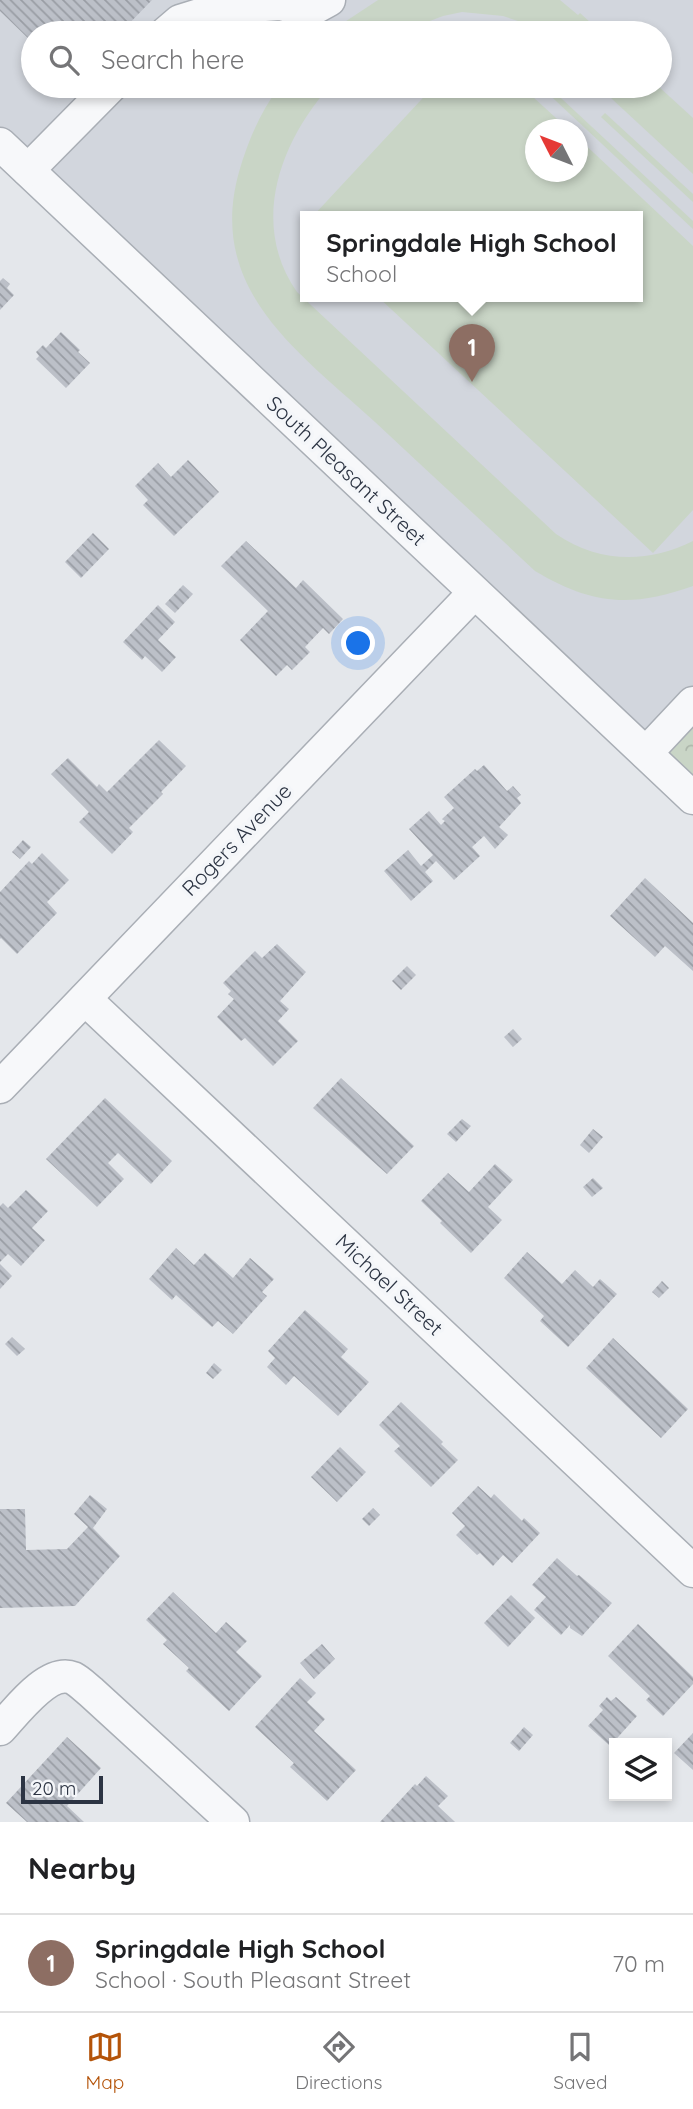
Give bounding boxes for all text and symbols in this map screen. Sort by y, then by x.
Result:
search box [21,21,672,98]
icon: search [45,41,83,79]
text: Search here [101,43,245,76]
north arrow [525,119,588,182]
popup [300,211,643,302]
text: Springdale High School [326,226,617,259]
text: School [326,259,397,288]
pin: 1 [449,324,495,382]
street label: South Pleasant Street [262,390,432,551]
your location [341,626,375,660]
street label: Rogers Avenue [176,778,297,901]
street label: Michael Street [331,1228,449,1341]
map controls [609,1738,672,1801]
button: layers [609,1738,672,1801]
scale bar [21,1773,103,1805]
text: 20 m [32,1776,76,1800]
text: Nearby [28,1849,136,1887]
text: Springdale High School [95,1932,386,1965]
text: 1 [47,1949,55,1978]
text: 70 m [612,1949,665,1978]
text: School · South Pleasant Street [95,1965,411,1994]
tab: Map [86,2028,124,2094]
tab: Directions [295,2028,382,2094]
tab: Saved [553,2028,608,2094]

